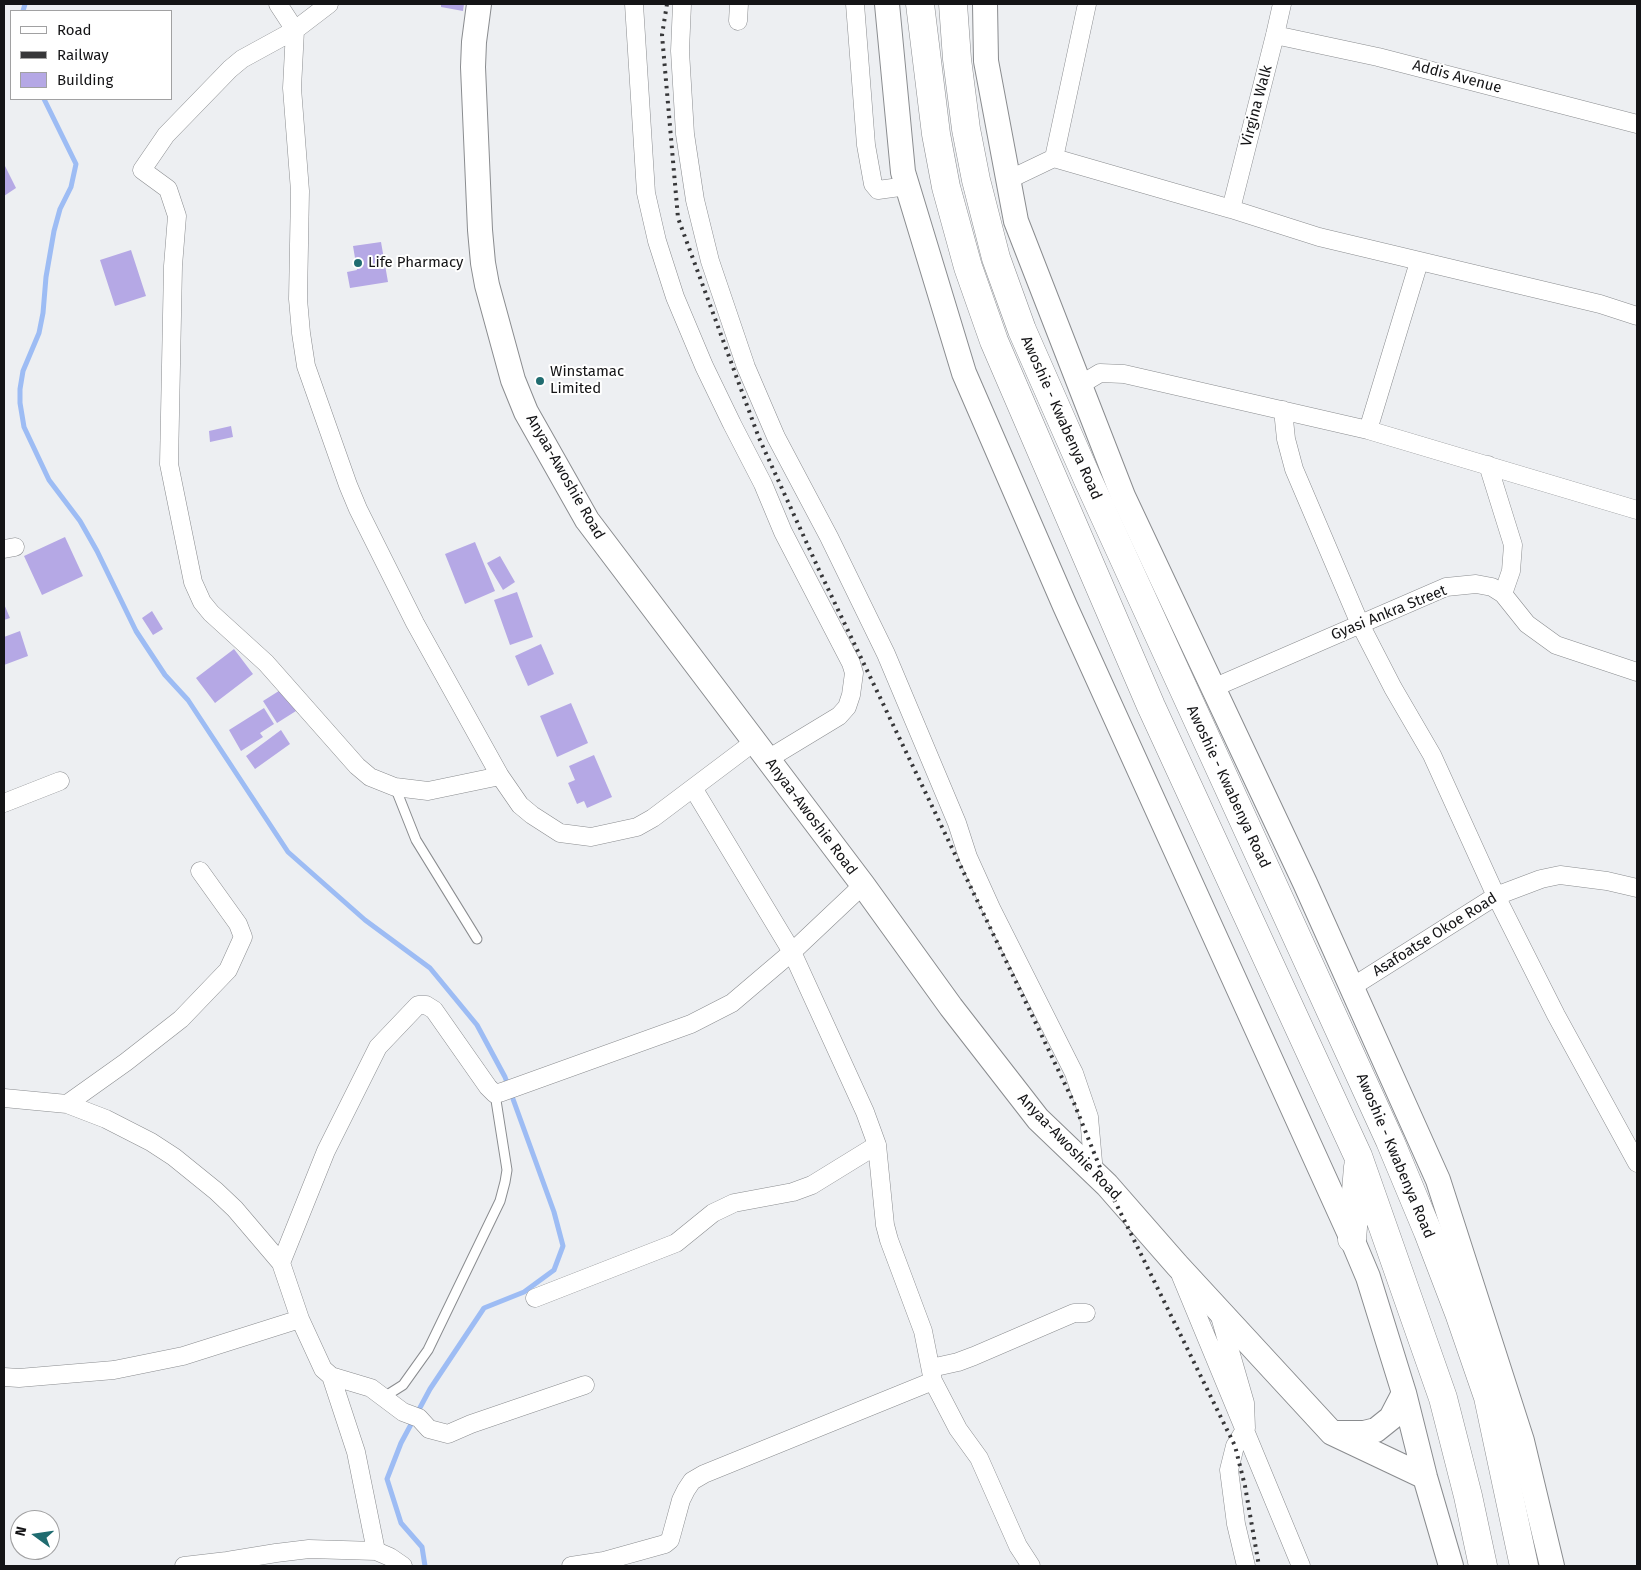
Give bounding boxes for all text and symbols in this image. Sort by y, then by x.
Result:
legend [10,10,172,100]
text: Road [57,21,92,39]
text: Railway [57,46,109,64]
street label: Addis Avenue [1410,56,1504,98]
street label: Virgina Walk [1238,64,1276,148]
text: Building [57,71,113,89]
place label: Life Pharmacy [368,254,463,272]
marker: Life Pharmacy [352,257,364,269]
street label: Awoshie - Kwabenya Road [1017,333,1105,503]
place label: Winstamac Limited [550,363,624,398]
marker: Winstamac Limited [534,375,546,387]
street label: Anyaa-Awoshie Road [522,411,608,543]
street label: Gyasi Ankra Street [1329,582,1449,644]
street label: Awoshie - Kwabenya Road [1182,703,1274,871]
street label: Anyaa-Awoshie Road [761,755,861,879]
street label: Asafoatse Okoe Road [1369,889,1501,981]
street label: Awoshie - Kwabenya Road [1352,1071,1438,1241]
street label: Anyaa-Awoshie Road [1013,1090,1125,1204]
north arrow [10,1510,60,1560]
text: N [12,1525,30,1538]

